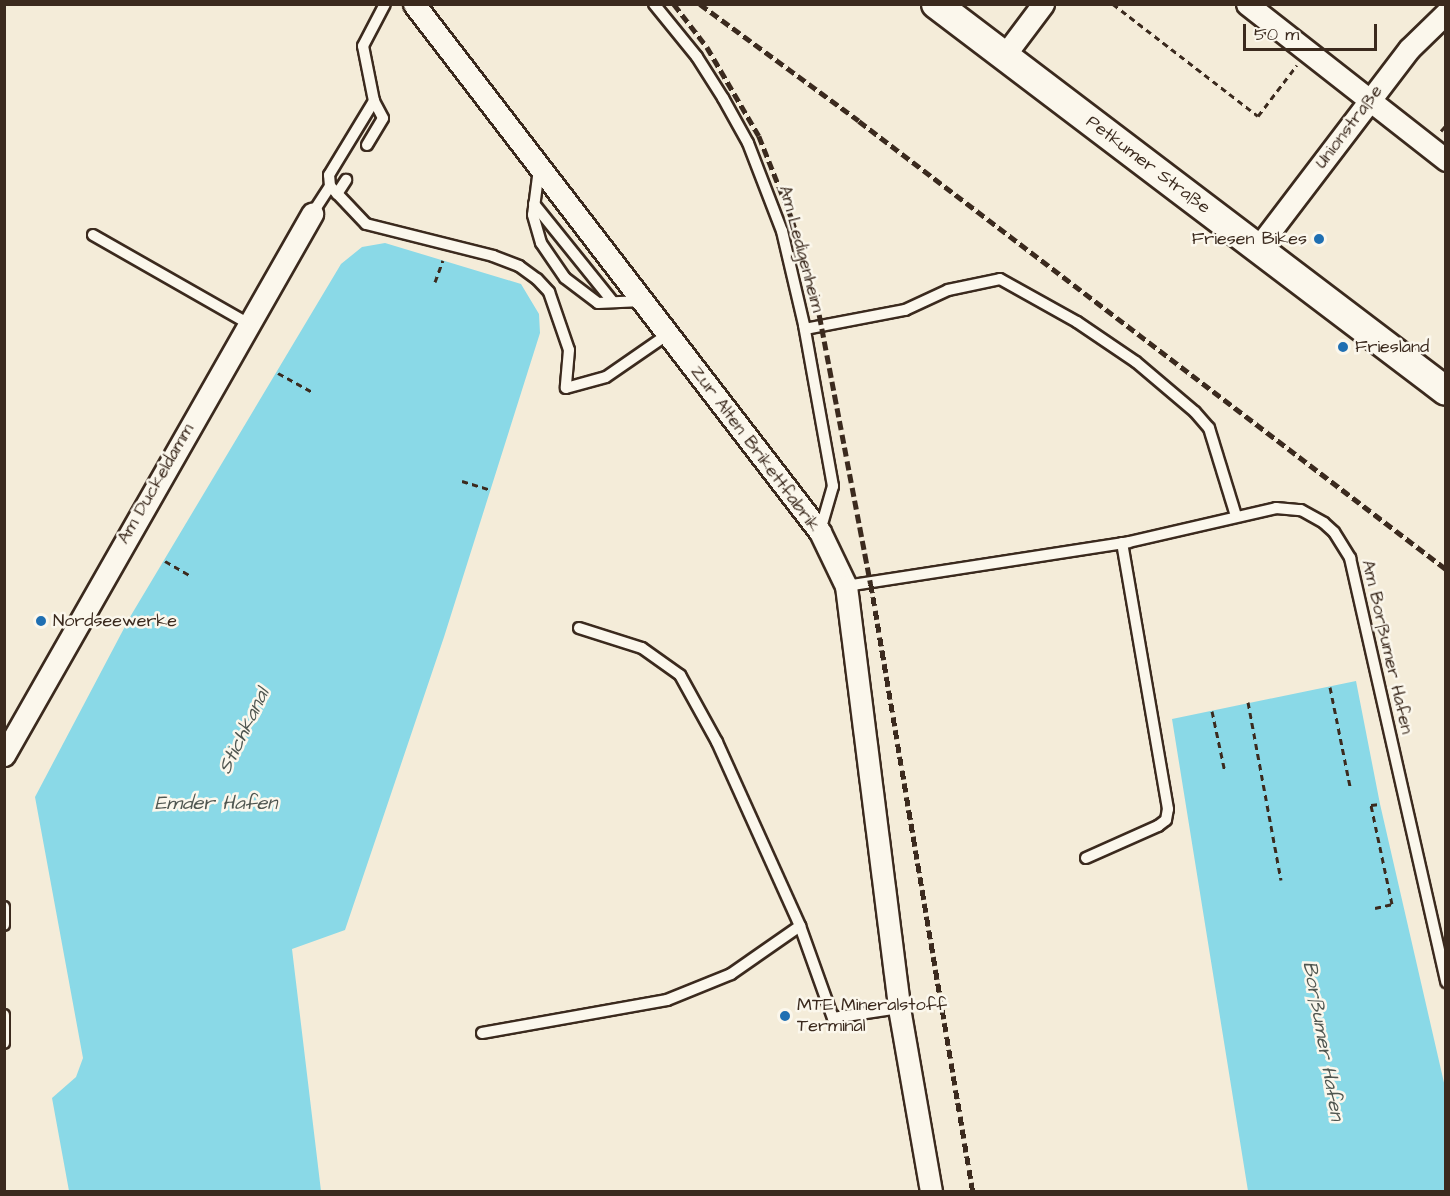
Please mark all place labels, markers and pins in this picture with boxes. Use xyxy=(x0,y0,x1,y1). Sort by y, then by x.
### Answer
place label: Friesen Bikes xyxy=(1192,228,1307,250)
marker: Friesen Bikes xyxy=(1312,232,1326,246)
place label: Friesland xyxy=(1355,336,1429,358)
marker: Friesland xyxy=(1336,340,1350,354)
place label: Nordseewerke xyxy=(53,610,177,632)
marker: Nordseewerke xyxy=(34,614,48,628)
place label: MTE Mineralstoff Terminal xyxy=(797,995,947,1038)
marker: MTE Mineralstoff Terminal xyxy=(778,1009,792,1023)

